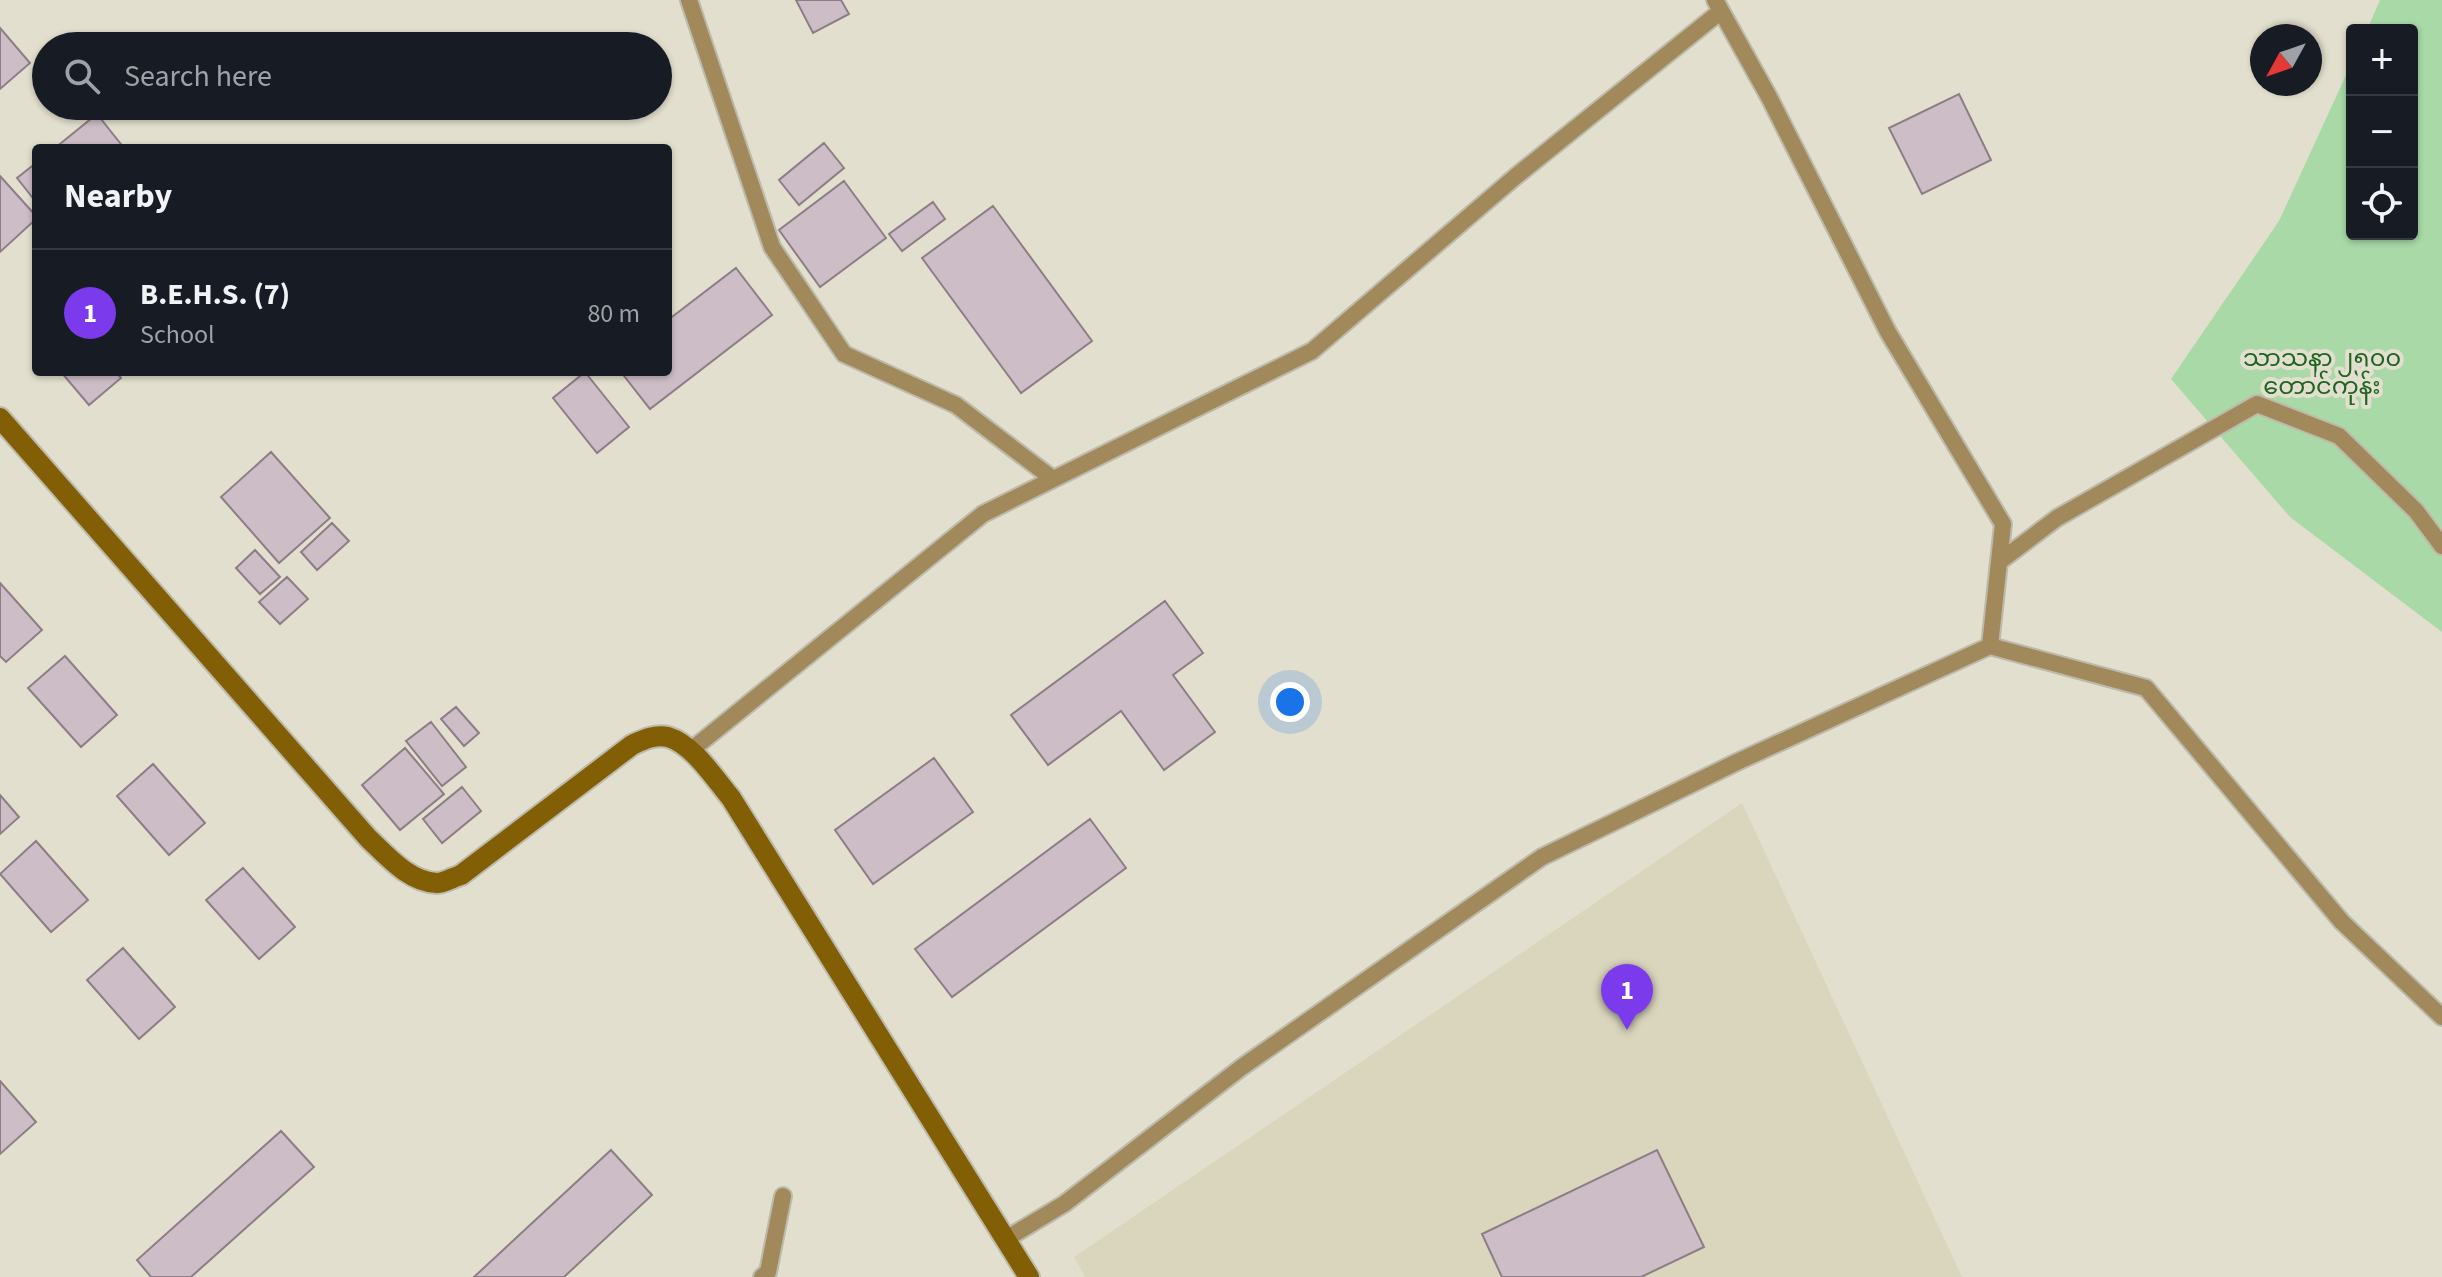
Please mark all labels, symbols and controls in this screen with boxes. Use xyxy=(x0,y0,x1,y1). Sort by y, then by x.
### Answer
north arrow xyxy=(2250,24,2322,96)
map controls xyxy=(2346,24,2418,240)
button: + xyxy=(2346,24,2418,96)
search box xyxy=(32,32,672,120)
icon: search xyxy=(60,54,104,98)
text: Search here xyxy=(124,55,272,98)
button: − xyxy=(2346,96,2418,168)
button: locate xyxy=(2346,168,2418,240)
text: Nearby xyxy=(64,172,172,221)
text: B.E.H.S. (7) xyxy=(140,273,290,316)
text: 1 xyxy=(83,295,97,332)
text: 80 m xyxy=(587,295,640,332)
text: School xyxy=(140,316,215,353)
park label: သာသနာ ၂၅၀၀ တောင်ကုန်း xyxy=(2243,341,2401,405)
your location xyxy=(1270,682,1310,722)
pin: 1 xyxy=(1601,964,1653,1030)

